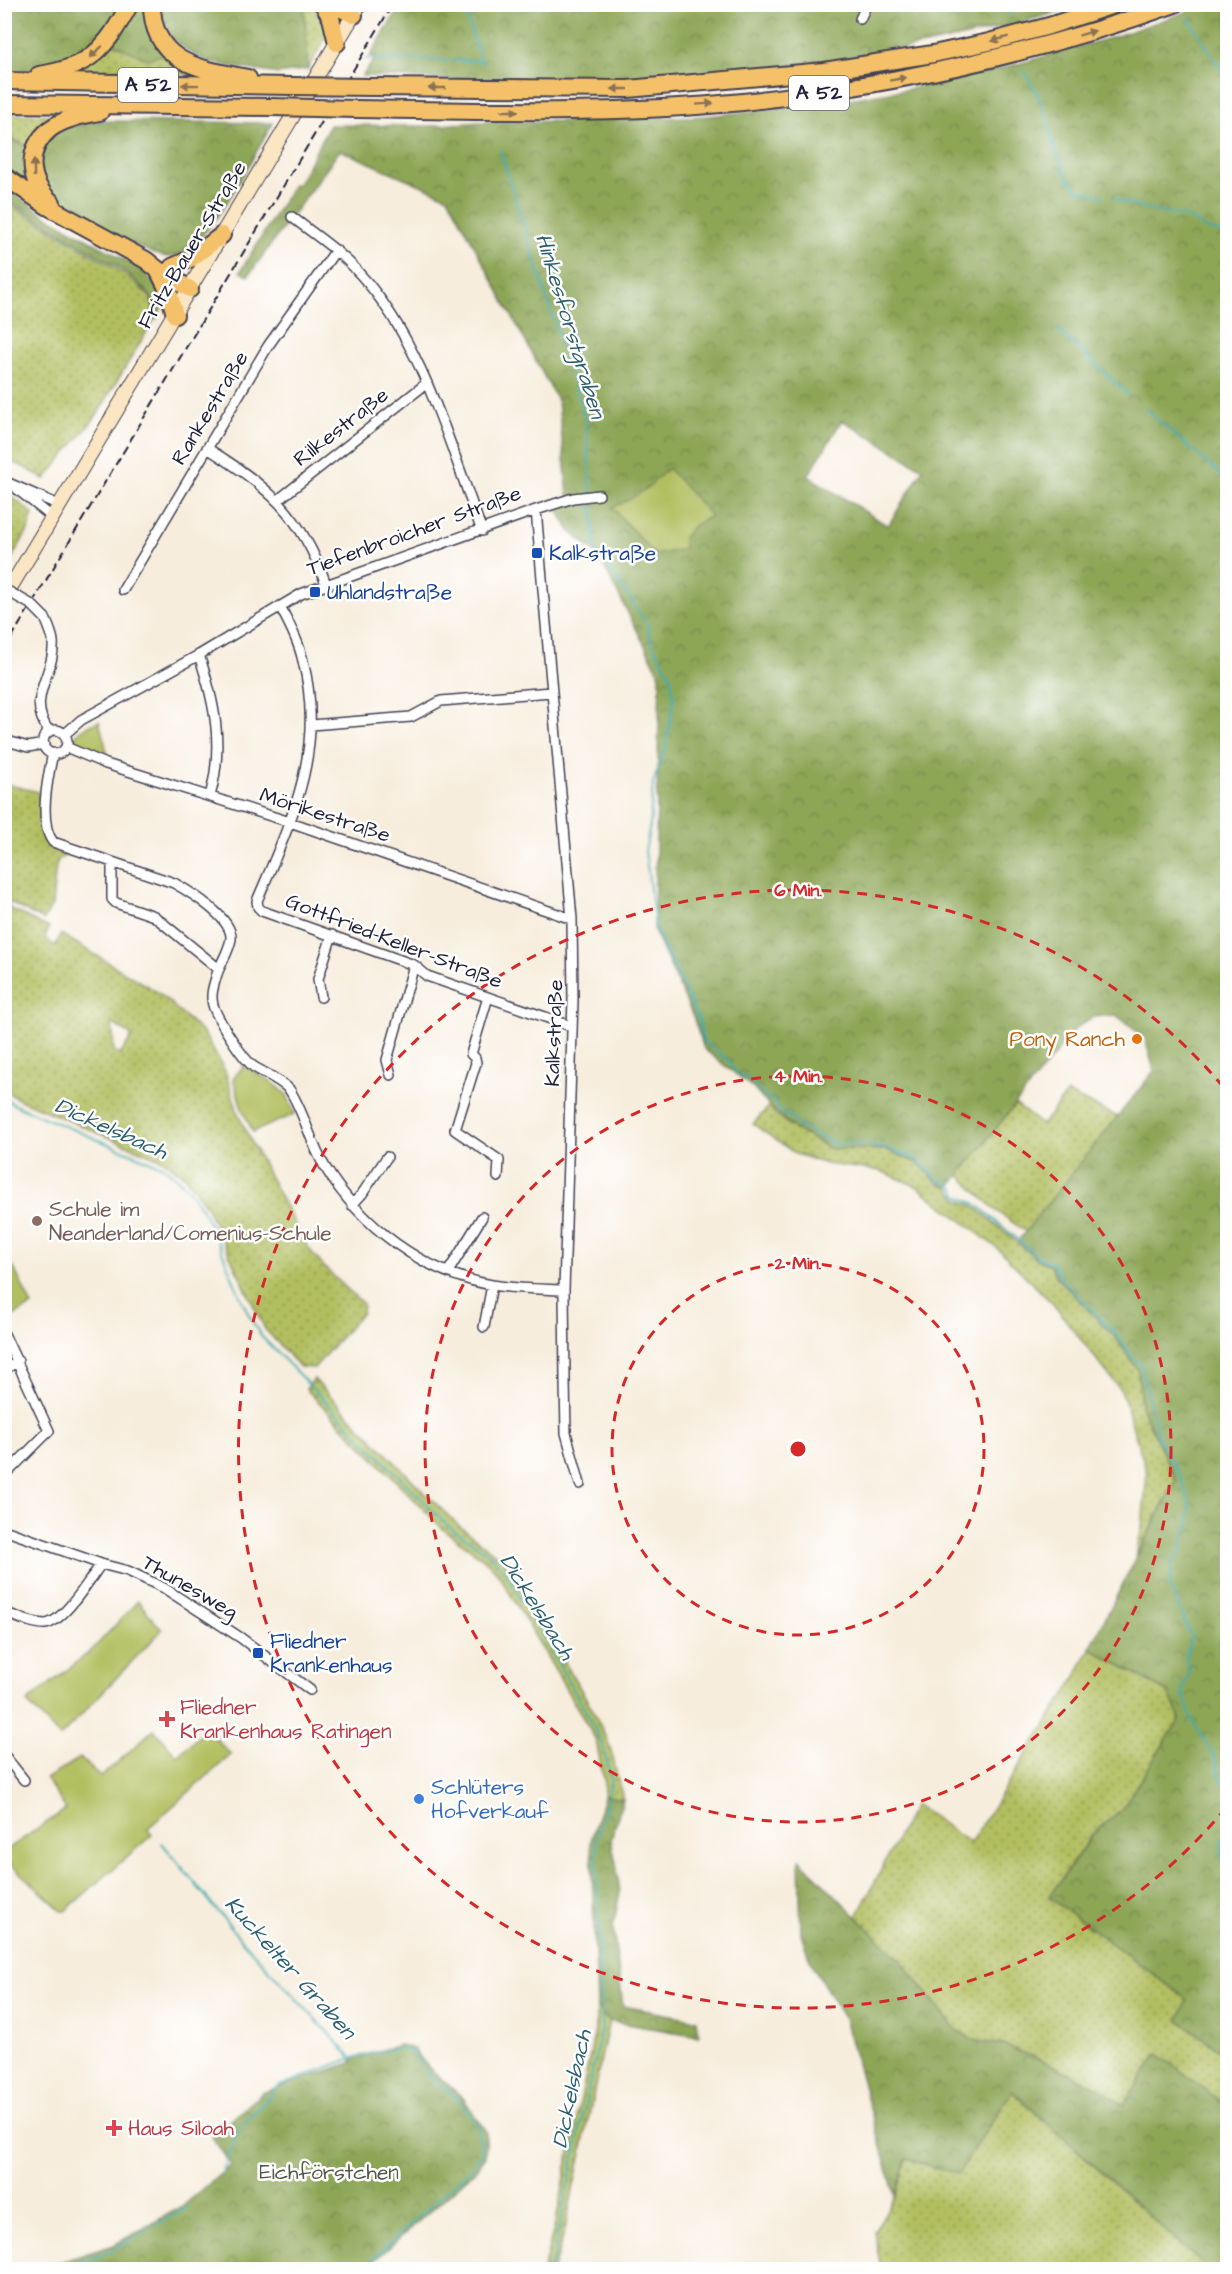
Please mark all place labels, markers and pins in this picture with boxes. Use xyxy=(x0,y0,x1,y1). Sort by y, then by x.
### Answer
place label: Kalkstraße xyxy=(549,539,656,568)
marker: Kalkstraße xyxy=(530,546,544,560)
place label: Uhlandstraße xyxy=(327,578,452,607)
marker: Uhlandstraße xyxy=(308,585,322,599)
place label: Pony Ranch xyxy=(1010,1025,1126,1056)
marker: Pony Ranch xyxy=(1130,1032,1144,1046)
place label: Schule im Neanderland/Comenius-Schule xyxy=(49,1195,332,1248)
marker: Schule im Neanderland/Comenius-Schule xyxy=(30,1214,44,1228)
centre of rings xyxy=(788,1439,808,1459)
place label: Fliedner Krankenhaus xyxy=(270,1627,393,1680)
marker: Fliedner Krankenhaus xyxy=(251,1646,265,1660)
place label: Fliedner Krankenhaus Ratingen xyxy=(180,1693,391,1748)
marker: Fliedner Krankenhaus Ratingen xyxy=(158,1710,176,1728)
place label: Schlüters Hofverkauf xyxy=(431,1773,549,1826)
marker: Schlüters Hofverkauf xyxy=(412,1792,426,1806)
place label: Haus Siloah xyxy=(128,2114,234,2143)
marker: Haus Siloah xyxy=(105,2119,123,2137)

